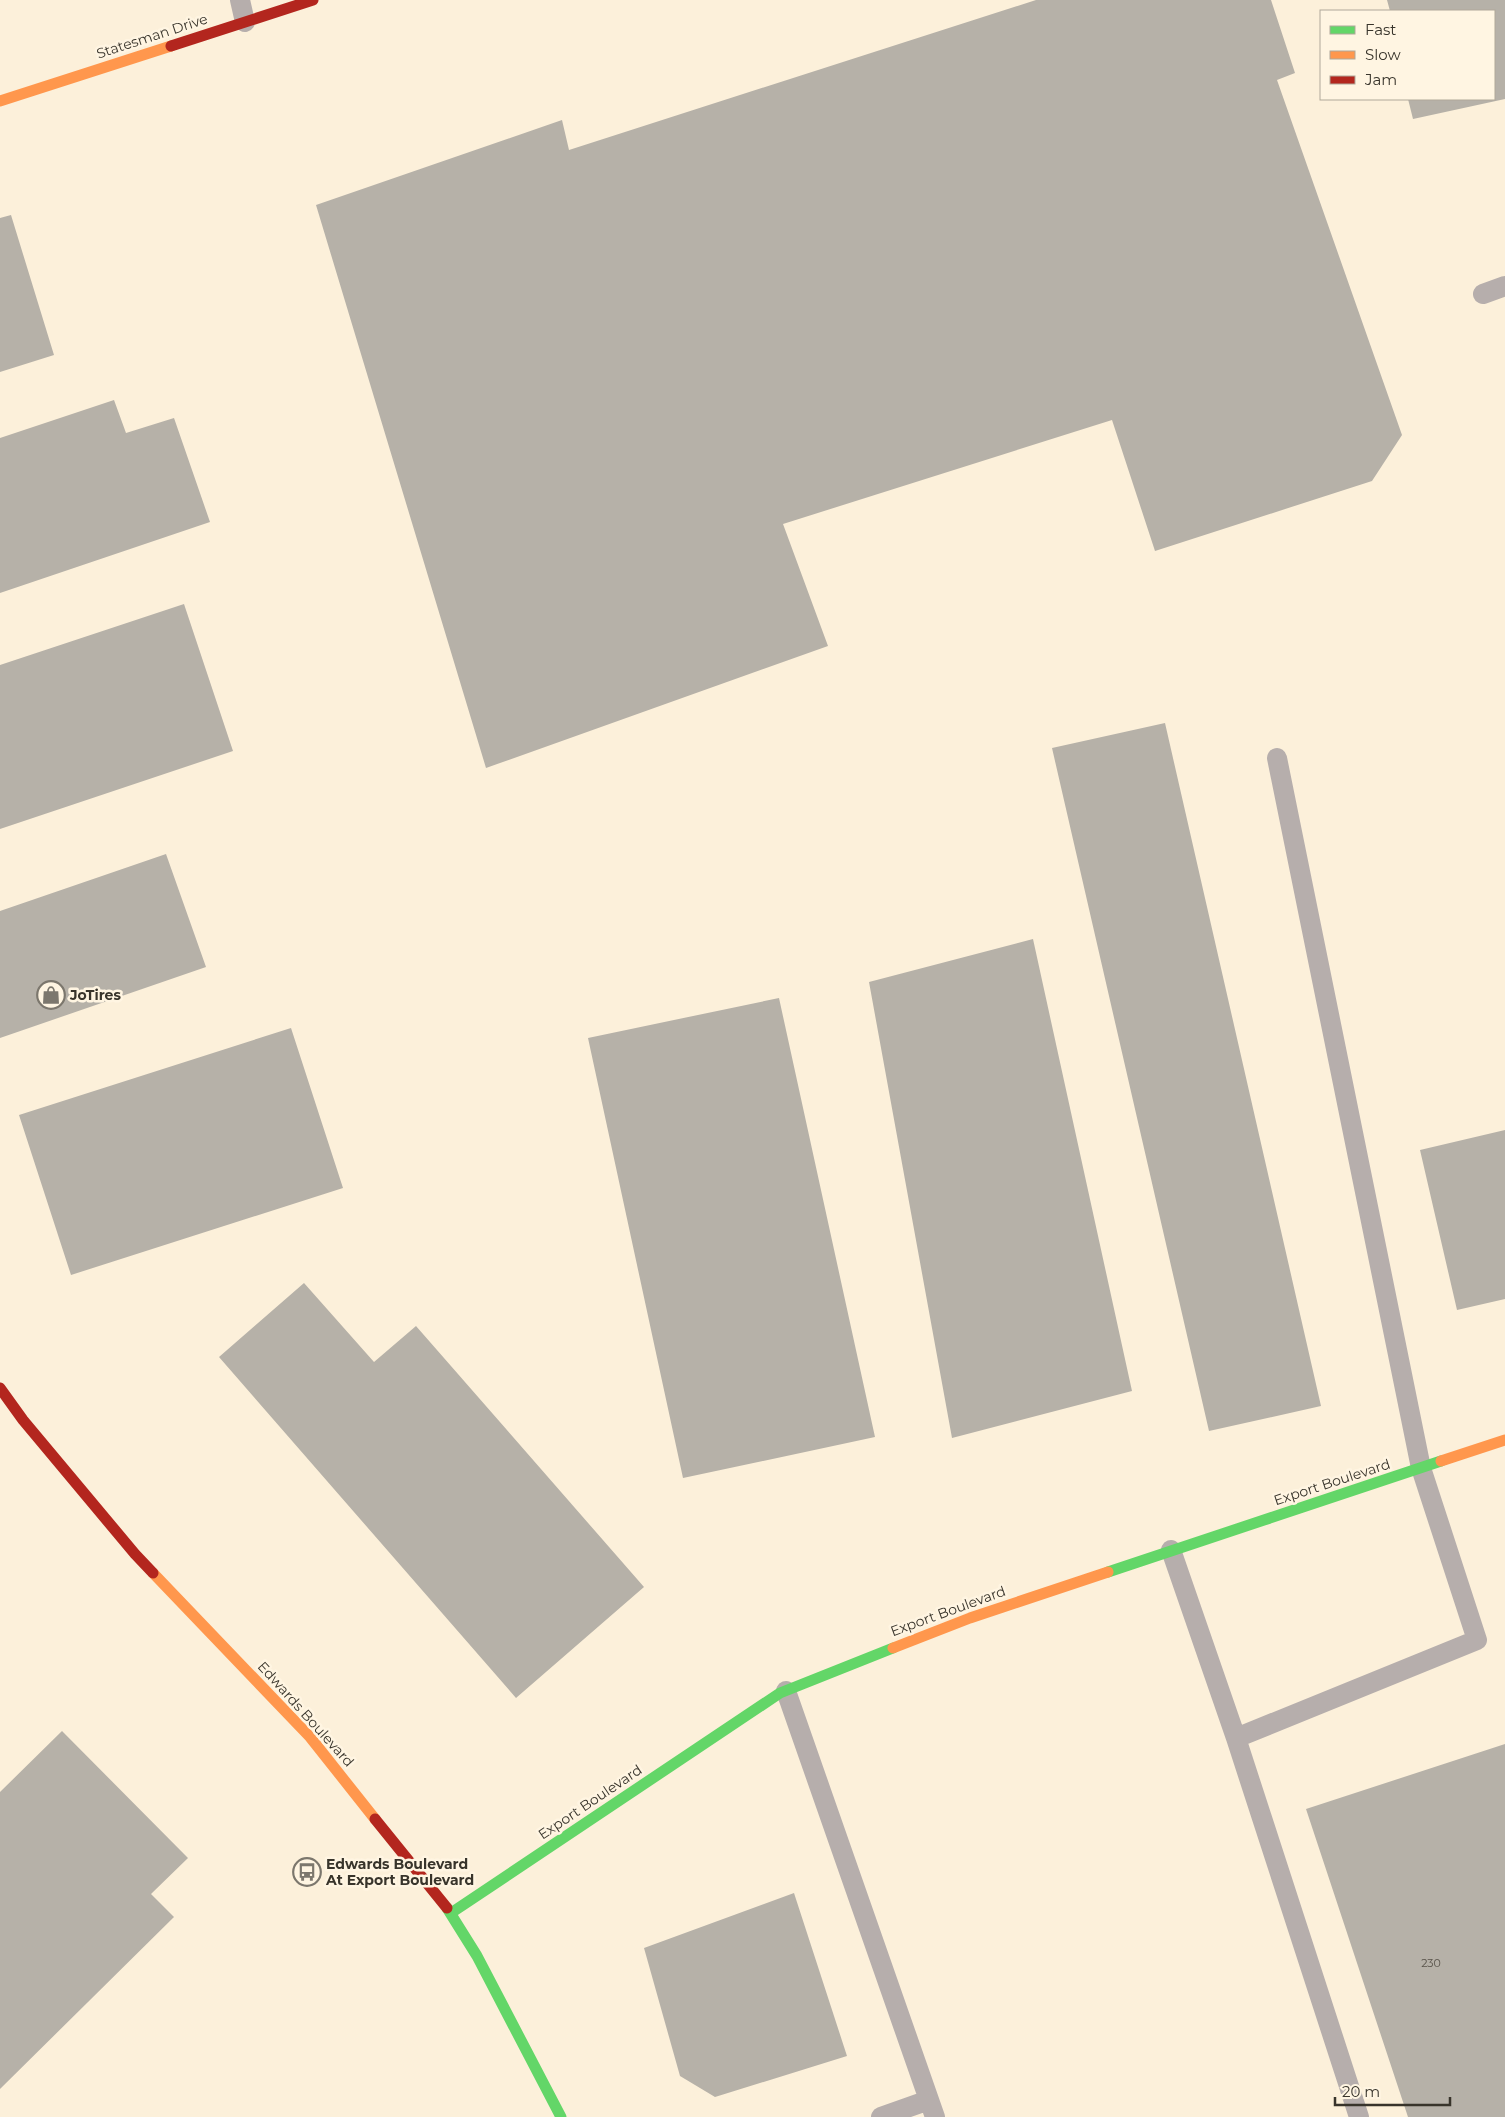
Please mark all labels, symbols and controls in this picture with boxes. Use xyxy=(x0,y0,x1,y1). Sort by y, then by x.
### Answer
street label: Statesman Drive xyxy=(94,10,210,62)
legend xyxy=(1320,10,1495,100)
text: Fast xyxy=(1365,20,1396,39)
text: Slow xyxy=(1365,45,1401,64)
text: Jam xyxy=(1364,70,1397,89)
shop icon: JoTires xyxy=(36,980,66,1010)
place label: JoTires xyxy=(69,986,121,1004)
street label: Export Boulevard xyxy=(1271,1455,1393,1509)
street label: Export Boulevard xyxy=(888,1582,1008,1640)
street label: Edwards Boulevard xyxy=(254,1658,358,1770)
street label: Export Boulevard xyxy=(535,1761,645,1843)
place label: Edwards Boulevard At Export Boulevard xyxy=(325,1855,474,1889)
bus stop icon: Edwards Boulevard At Export Boulevard xyxy=(292,1857,322,1887)
house number: 230 xyxy=(1421,1956,1441,1970)
scale bar xyxy=(1335,2074,1450,2106)
text: 20 m xyxy=(1342,2082,1380,2101)

